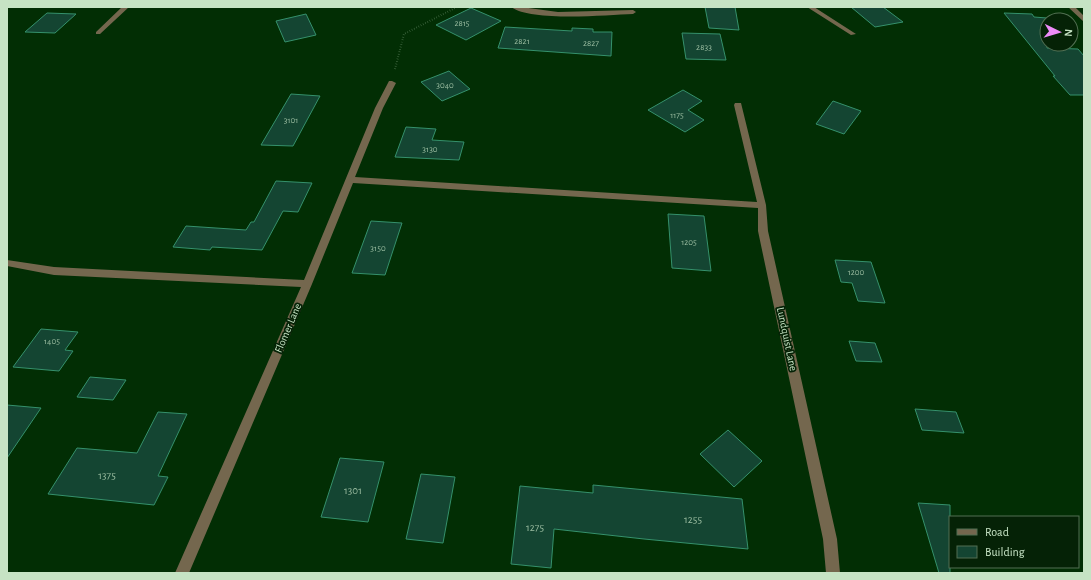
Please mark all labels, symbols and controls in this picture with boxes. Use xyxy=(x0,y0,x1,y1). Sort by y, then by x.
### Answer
north arrow xyxy=(1039,12,1079,52)
house number: 2815 xyxy=(454,19,470,28)
text: N xyxy=(1063,29,1074,37)
house number: 2821 xyxy=(514,37,530,46)
house number: 2827 xyxy=(583,39,599,48)
house number: 2833 xyxy=(696,43,712,52)
house number: 3040 xyxy=(436,81,454,90)
house number: 1175 xyxy=(670,111,684,120)
house number: 3101 xyxy=(284,116,298,125)
house number: 3130 xyxy=(422,145,438,154)
house number: 1205 xyxy=(681,238,697,247)
house number: 3150 xyxy=(370,244,386,253)
house number: 1200 xyxy=(848,268,865,277)
street label: Flomer Lane xyxy=(273,302,303,354)
street label: Lundquist Lane xyxy=(775,306,799,372)
house number: 1405 xyxy=(44,337,60,346)
house number: 1375 xyxy=(98,470,116,481)
house number: 1301 xyxy=(344,485,362,496)
house number: 1255 xyxy=(684,514,702,525)
legend xyxy=(949,516,1079,568)
house number: 1275 xyxy=(526,522,544,533)
text: Road xyxy=(985,526,1009,538)
text: Building xyxy=(985,546,1025,558)

